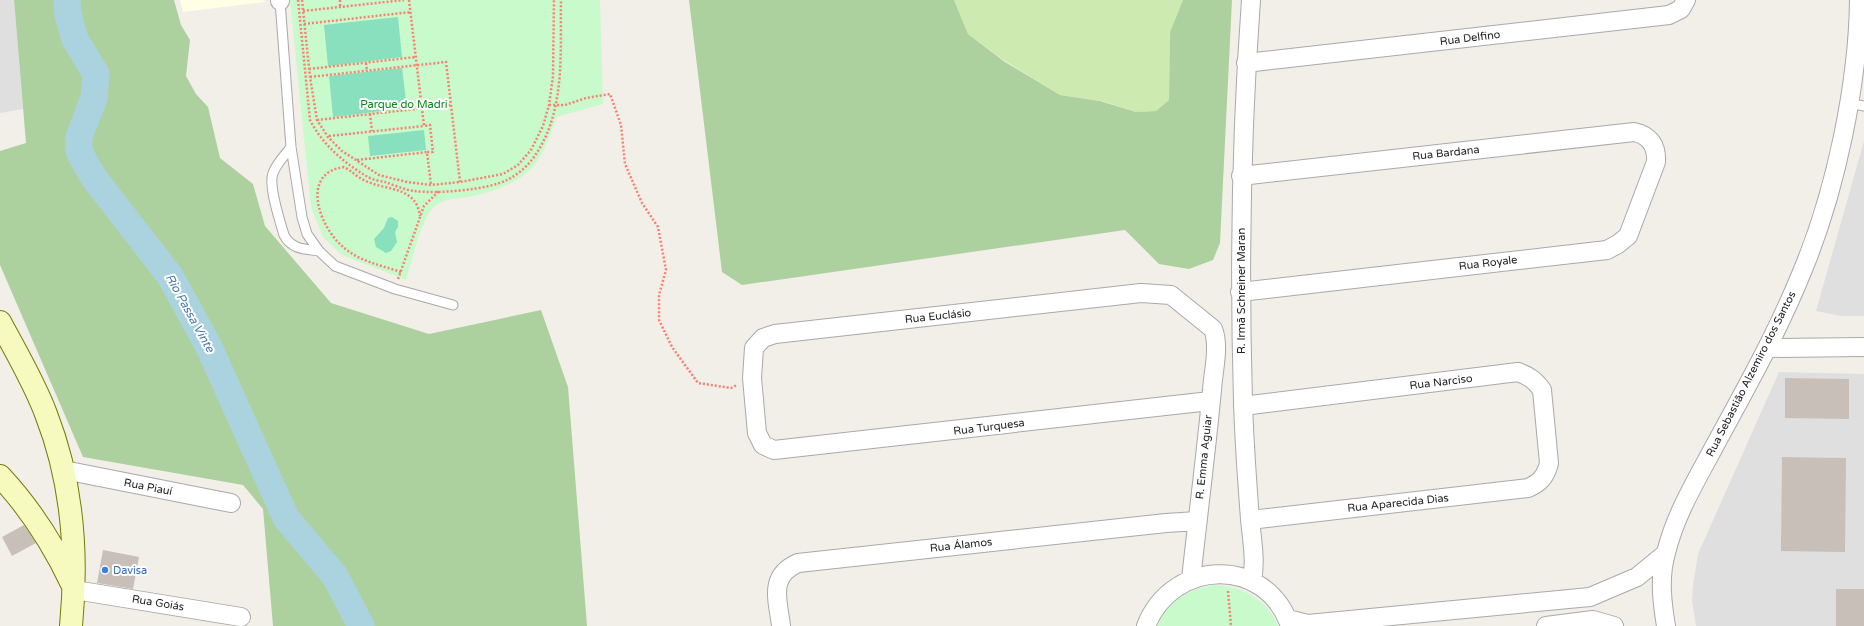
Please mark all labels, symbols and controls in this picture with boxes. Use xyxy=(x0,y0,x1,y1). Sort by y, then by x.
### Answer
street label: Rua Delfino xyxy=(1439,28,1501,48)
park label: Parque do Madri xyxy=(360,98,448,111)
street label: Rua Bardana xyxy=(1412,143,1480,163)
street label: R. Irmã Schreiner Maran xyxy=(1235,228,1248,354)
street label: Rua Royale xyxy=(1458,253,1518,273)
water label: Rio Passa Vinte xyxy=(163,271,218,356)
street label: Rua Sebastião Alzemiro dos Santos xyxy=(1703,289,1799,459)
street label: Rua Euclásio xyxy=(904,306,972,326)
street label: Rua Narciso xyxy=(1409,372,1473,392)
street label: R. Emma Aguiar xyxy=(1193,413,1215,500)
street label: Rua Turquesa xyxy=(953,416,1025,438)
street label: Rua Piauí xyxy=(123,476,174,498)
street label: Rua Aparecida Dias xyxy=(1347,491,1449,515)
street label: Rua Álamos xyxy=(929,534,993,555)
place label: Davisa xyxy=(113,564,147,577)
marker: Davisa xyxy=(100,565,110,575)
street label: Rua Goiás xyxy=(131,592,185,614)

